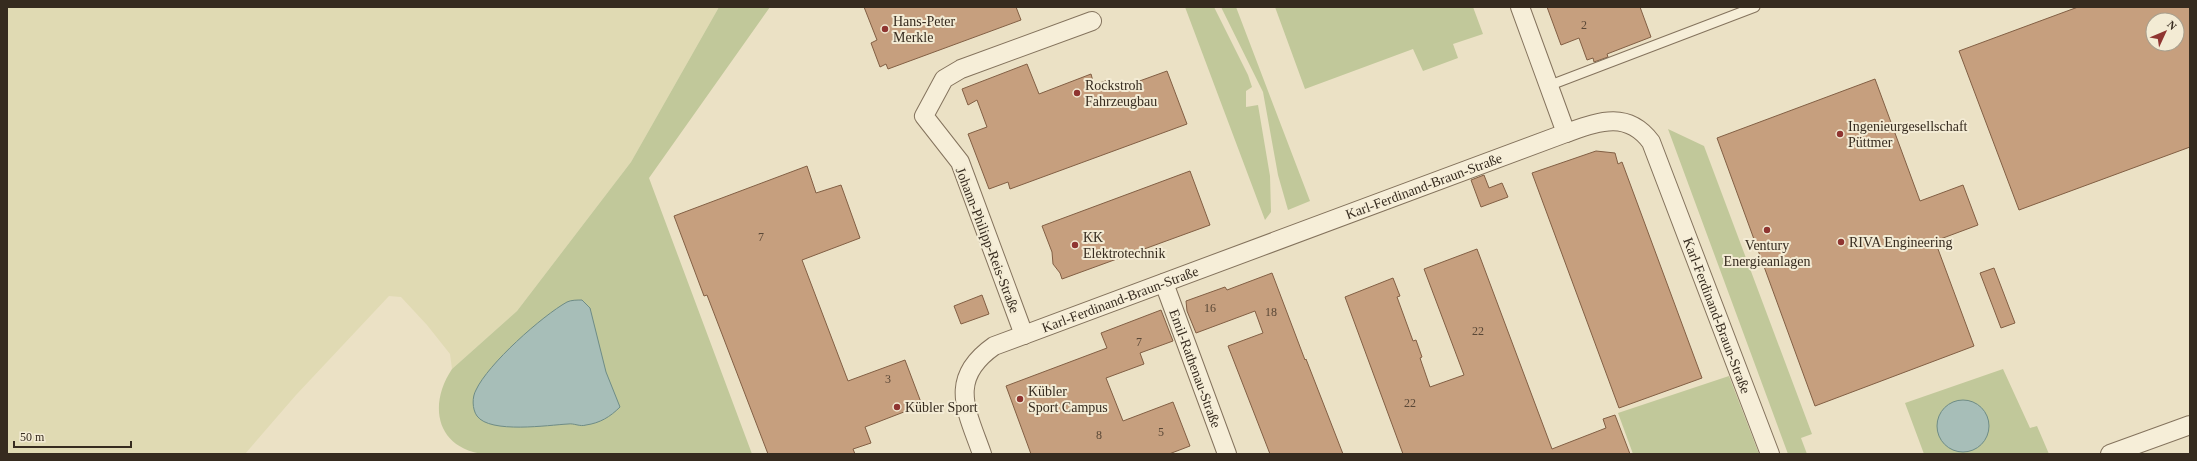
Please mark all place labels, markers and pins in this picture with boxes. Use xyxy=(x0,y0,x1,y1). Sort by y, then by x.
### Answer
place label: Hans-Peter Merkle xyxy=(893,14,956,45)
marker: Hans-Peter Merkle xyxy=(880,24,890,34)
place label: Rockstroh Fahrzeugbau xyxy=(1085,78,1157,109)
marker: Rockstroh Fahrzeugbau xyxy=(1072,88,1082,98)
place label: Ingenieurgesellschaft Püttmer xyxy=(1848,119,1968,150)
marker: Ingenieurgesellschaft Püttmer xyxy=(1835,129,1845,139)
marker: Ventury Energieanlagen xyxy=(1762,225,1772,235)
place label: KK Elektrotechnik xyxy=(1083,230,1165,261)
place label: RIVA Engineering xyxy=(1849,235,1953,250)
marker: RIVA Engineering xyxy=(1836,237,1846,247)
place label: Ventury Energieanlagen xyxy=(1724,238,1810,269)
marker: KK Elektrotechnik xyxy=(1070,240,1080,250)
place label: Kübler Sport Campus xyxy=(1028,384,1108,415)
marker: Kübler Sport Campus xyxy=(1015,394,1025,404)
place label: Kübler Sport xyxy=(905,400,978,415)
marker: Kübler Sport xyxy=(892,402,902,412)

